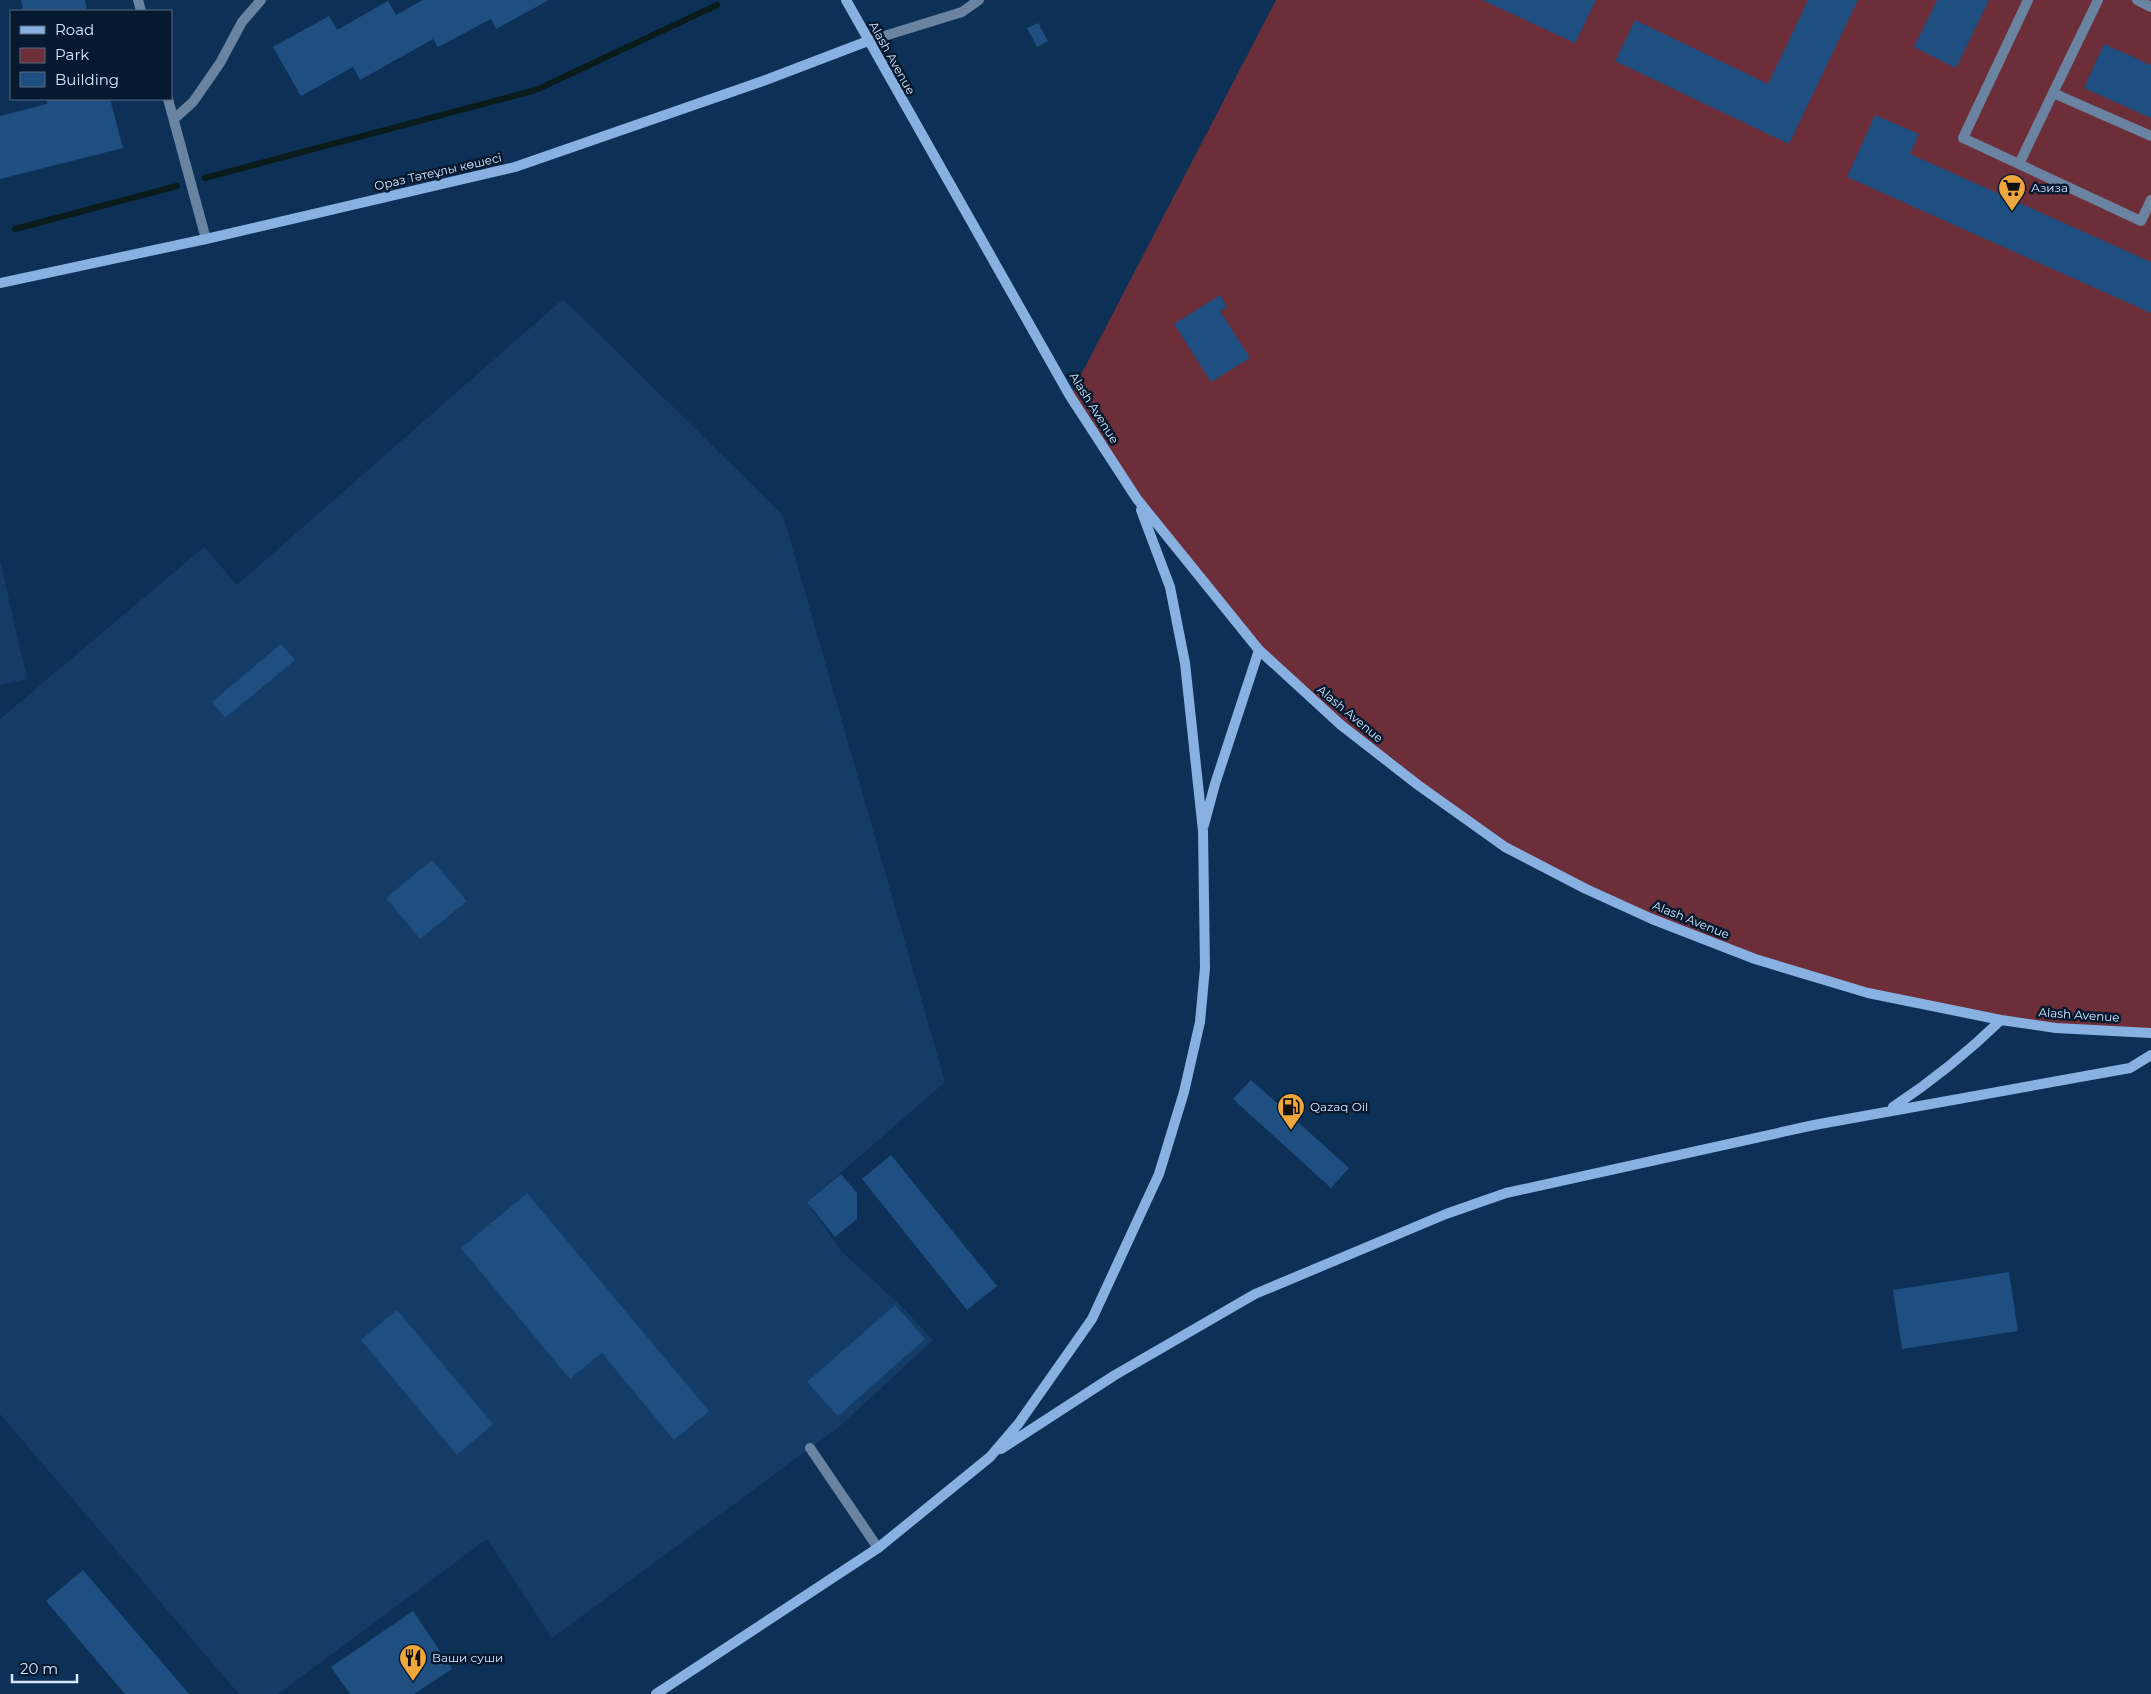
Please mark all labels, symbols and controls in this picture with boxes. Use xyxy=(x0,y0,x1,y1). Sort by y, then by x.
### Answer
legend xyxy=(10,10,172,100)
street label: Alash Avenue xyxy=(866,19,919,97)
text: Road xyxy=(55,20,94,39)
text: Park xyxy=(55,45,89,64)
text: Building xyxy=(55,70,119,89)
street label: Ораз Тәтеұлы көшесі xyxy=(373,150,503,194)
supermarket icon: Азиза xyxy=(1997,173,2027,212)
place label: Азиза xyxy=(2031,180,2068,195)
street label: Alash Avenue xyxy=(1067,369,1122,446)
street label: Alash Avenue xyxy=(1314,682,1386,745)
street label: Alash Avenue xyxy=(1651,897,1732,942)
street label: Alash Avenue xyxy=(2038,1004,2120,1025)
fuel station icon: Qazaq Oil xyxy=(1276,1092,1306,1131)
place label: Qazaq Oil xyxy=(1310,1099,1368,1114)
restaurant icon: Ваши суши xyxy=(398,1643,428,1682)
place label: Ваши суши xyxy=(432,1650,503,1665)
scale bar xyxy=(12,1652,78,1684)
text: 20 m xyxy=(20,1659,58,1678)

